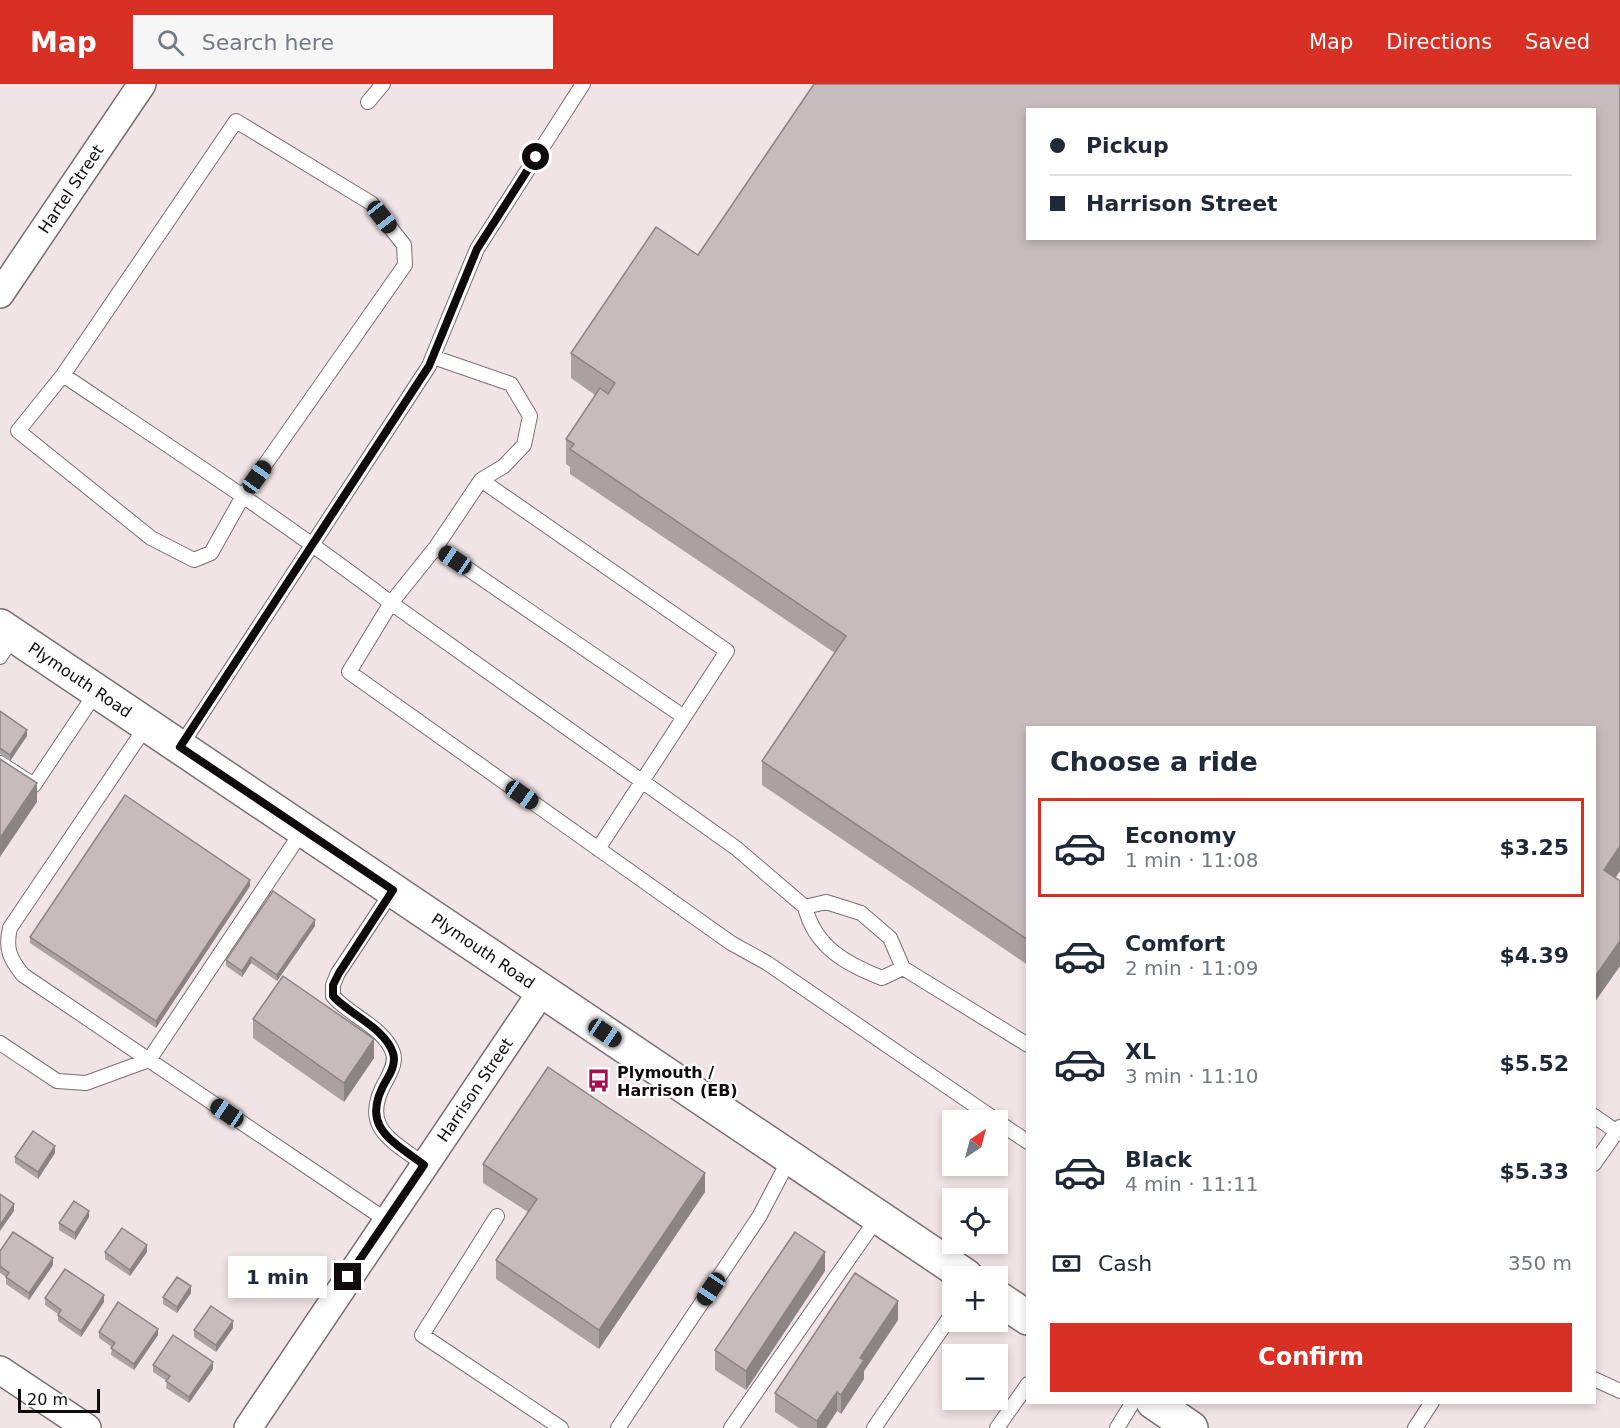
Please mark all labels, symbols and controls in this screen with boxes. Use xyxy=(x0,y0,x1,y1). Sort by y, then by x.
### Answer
search box xyxy=(133,15,553,69)
text: Map xyxy=(30,26,97,59)
icon: search xyxy=(154,26,187,59)
text: Search here xyxy=(202,30,334,55)
text: Map xyxy=(1309,30,1353,54)
text: Directions xyxy=(1386,30,1492,54)
text: Saved xyxy=(1525,30,1590,54)
text: Pickup xyxy=(1086,133,1169,158)
street label: Hartel Street xyxy=(34,141,108,237)
route start xyxy=(522,143,549,170)
text: Harrison Street xyxy=(1086,191,1278,216)
car xyxy=(364,197,400,237)
car xyxy=(239,457,275,497)
car xyxy=(435,542,475,578)
street label: Plymouth Road xyxy=(25,638,135,722)
text: Choose a ride xyxy=(1050,746,1258,777)
car xyxy=(502,777,542,813)
icon: car xyxy=(1053,821,1107,875)
text: Economy xyxy=(1125,823,1236,848)
text: $3.25 xyxy=(1499,835,1569,860)
text: 1 min · 11:08 xyxy=(1125,848,1259,872)
street label: Plymouth Road xyxy=(428,909,538,993)
icon: car xyxy=(1053,929,1107,983)
text: Comfort xyxy=(1125,931,1225,956)
text: $4.39 xyxy=(1499,943,1569,968)
text: 2 min · 11:09 xyxy=(1125,956,1259,980)
car xyxy=(585,1015,625,1051)
street label: Harrison Street xyxy=(433,1034,517,1146)
icon: car xyxy=(1053,1037,1107,1091)
text: XL xyxy=(1125,1039,1156,1064)
text: $5.52 xyxy=(1499,1051,1569,1076)
place label: Plymouth / Harrison (EB) xyxy=(617,1063,738,1100)
text: 3 min · 11:10 xyxy=(1125,1064,1259,1088)
bus stop icon: Plymouth / Harrison (EB) xyxy=(586,1068,612,1094)
car xyxy=(207,1095,247,1131)
north arrow xyxy=(942,1110,1008,1176)
map controls xyxy=(942,1110,1008,1410)
icon: car xyxy=(1053,1145,1107,1199)
text: Black xyxy=(1125,1147,1192,1172)
text: $5.33 xyxy=(1499,1159,1569,1184)
text: 4 min · 11:11 xyxy=(1125,1172,1259,1196)
button: locate xyxy=(942,1188,1008,1254)
icon: cash xyxy=(1050,1247,1083,1280)
text: Cash xyxy=(1098,1251,1152,1276)
text: 350 m xyxy=(1508,1251,1572,1275)
callout: 1 min xyxy=(228,1256,327,1298)
route end xyxy=(334,1263,361,1290)
text: 1 min xyxy=(246,1265,309,1289)
button: + xyxy=(942,1266,1008,1332)
car xyxy=(693,1269,729,1309)
button: Confirm xyxy=(1050,1323,1572,1392)
button: − xyxy=(942,1344,1008,1410)
scale bar xyxy=(18,1386,100,1414)
text: 20 m xyxy=(27,1390,68,1409)

